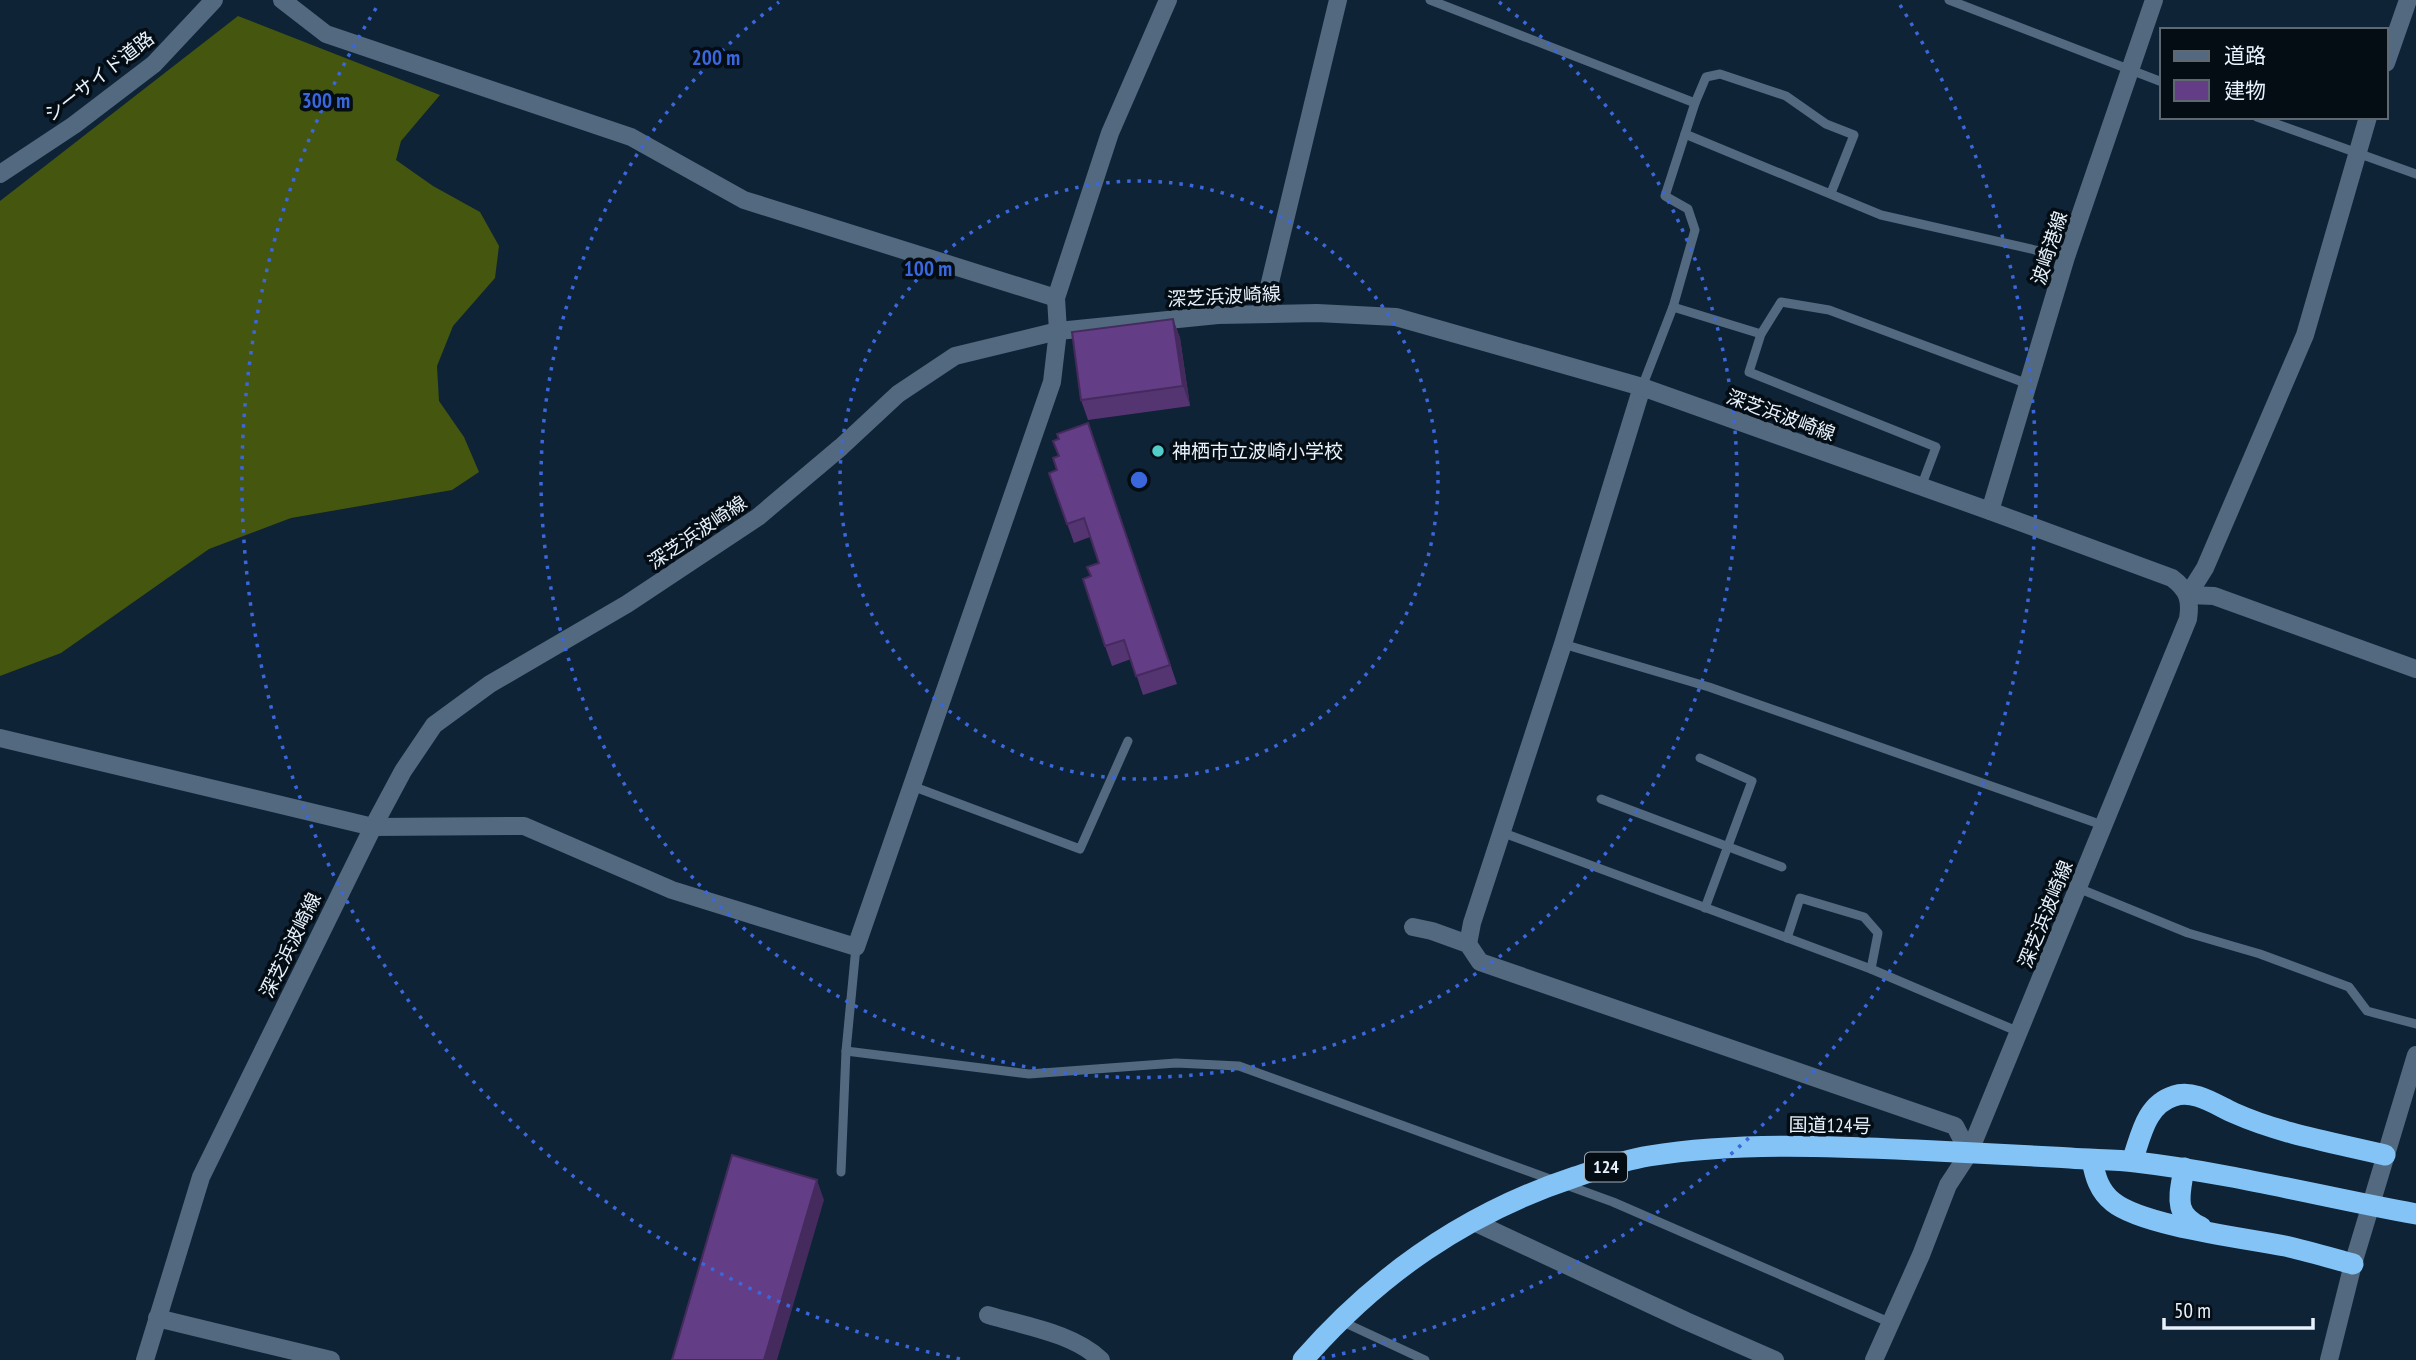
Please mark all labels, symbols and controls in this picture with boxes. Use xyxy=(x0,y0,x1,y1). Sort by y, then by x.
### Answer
street label: シーサイド道路 xyxy=(39,26,159,126)
legend xyxy=(2160,28,2388,119)
text: 道路 xyxy=(2224,42,2266,69)
text: 200 m xyxy=(692,44,740,71)
text: 建物 xyxy=(2224,77,2266,104)
text: 300 m xyxy=(302,87,350,114)
street label: 波崎港線 xyxy=(2026,208,2072,288)
text: 100 m xyxy=(904,255,952,282)
street label: 深芝浜波崎線 xyxy=(1166,281,1282,311)
street label: 深芝浜波崎線 xyxy=(1723,384,1839,446)
place label: 神栖市立波崎小学校 xyxy=(1172,439,1343,463)
marker: 神栖市立波崎小学校 xyxy=(1150,443,1166,459)
centre of rings xyxy=(1127,468,1151,492)
street label: 深芝浜波崎線 xyxy=(643,490,751,574)
street label: 深芝浜波崎線 xyxy=(2013,857,2077,971)
street label: 深芝浜波崎線 xyxy=(254,889,326,1001)
street label: 国道124号 xyxy=(1788,1112,1872,1138)
road number: 124 xyxy=(1585,1152,1627,1182)
scale bar xyxy=(2164,1286,2313,1330)
text: 50 m xyxy=(2174,1297,2211,1324)

